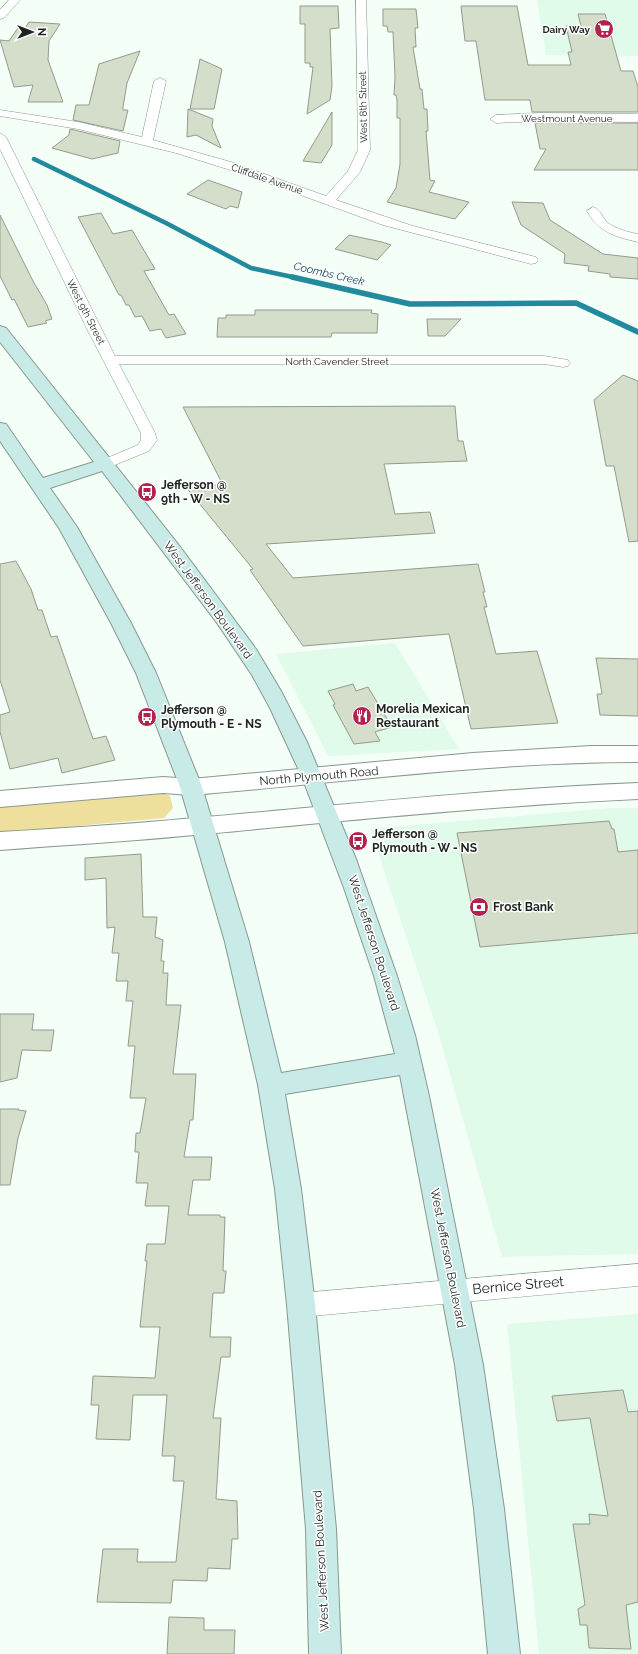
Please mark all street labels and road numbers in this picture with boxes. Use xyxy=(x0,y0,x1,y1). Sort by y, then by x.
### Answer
street label: West 8th Street xyxy=(357,70,369,143)
street label: Westmount Avenue xyxy=(521,113,613,124)
street label: Cliffdale Avenue xyxy=(230,162,304,196)
street label: West 9th Street xyxy=(65,278,107,347)
street label: North Cavender Street xyxy=(285,356,389,367)
street label: West Jefferson Boulevard xyxy=(161,539,255,661)
street label: North Plymouth Road xyxy=(259,764,379,788)
street label: West Jefferson Boulevard xyxy=(345,873,403,1013)
street label: West Jefferson Boulevard xyxy=(428,1187,468,1329)
street label: Bernice Street xyxy=(472,1273,565,1297)
street label: West Jefferson Boulevard xyxy=(310,1490,332,1632)

